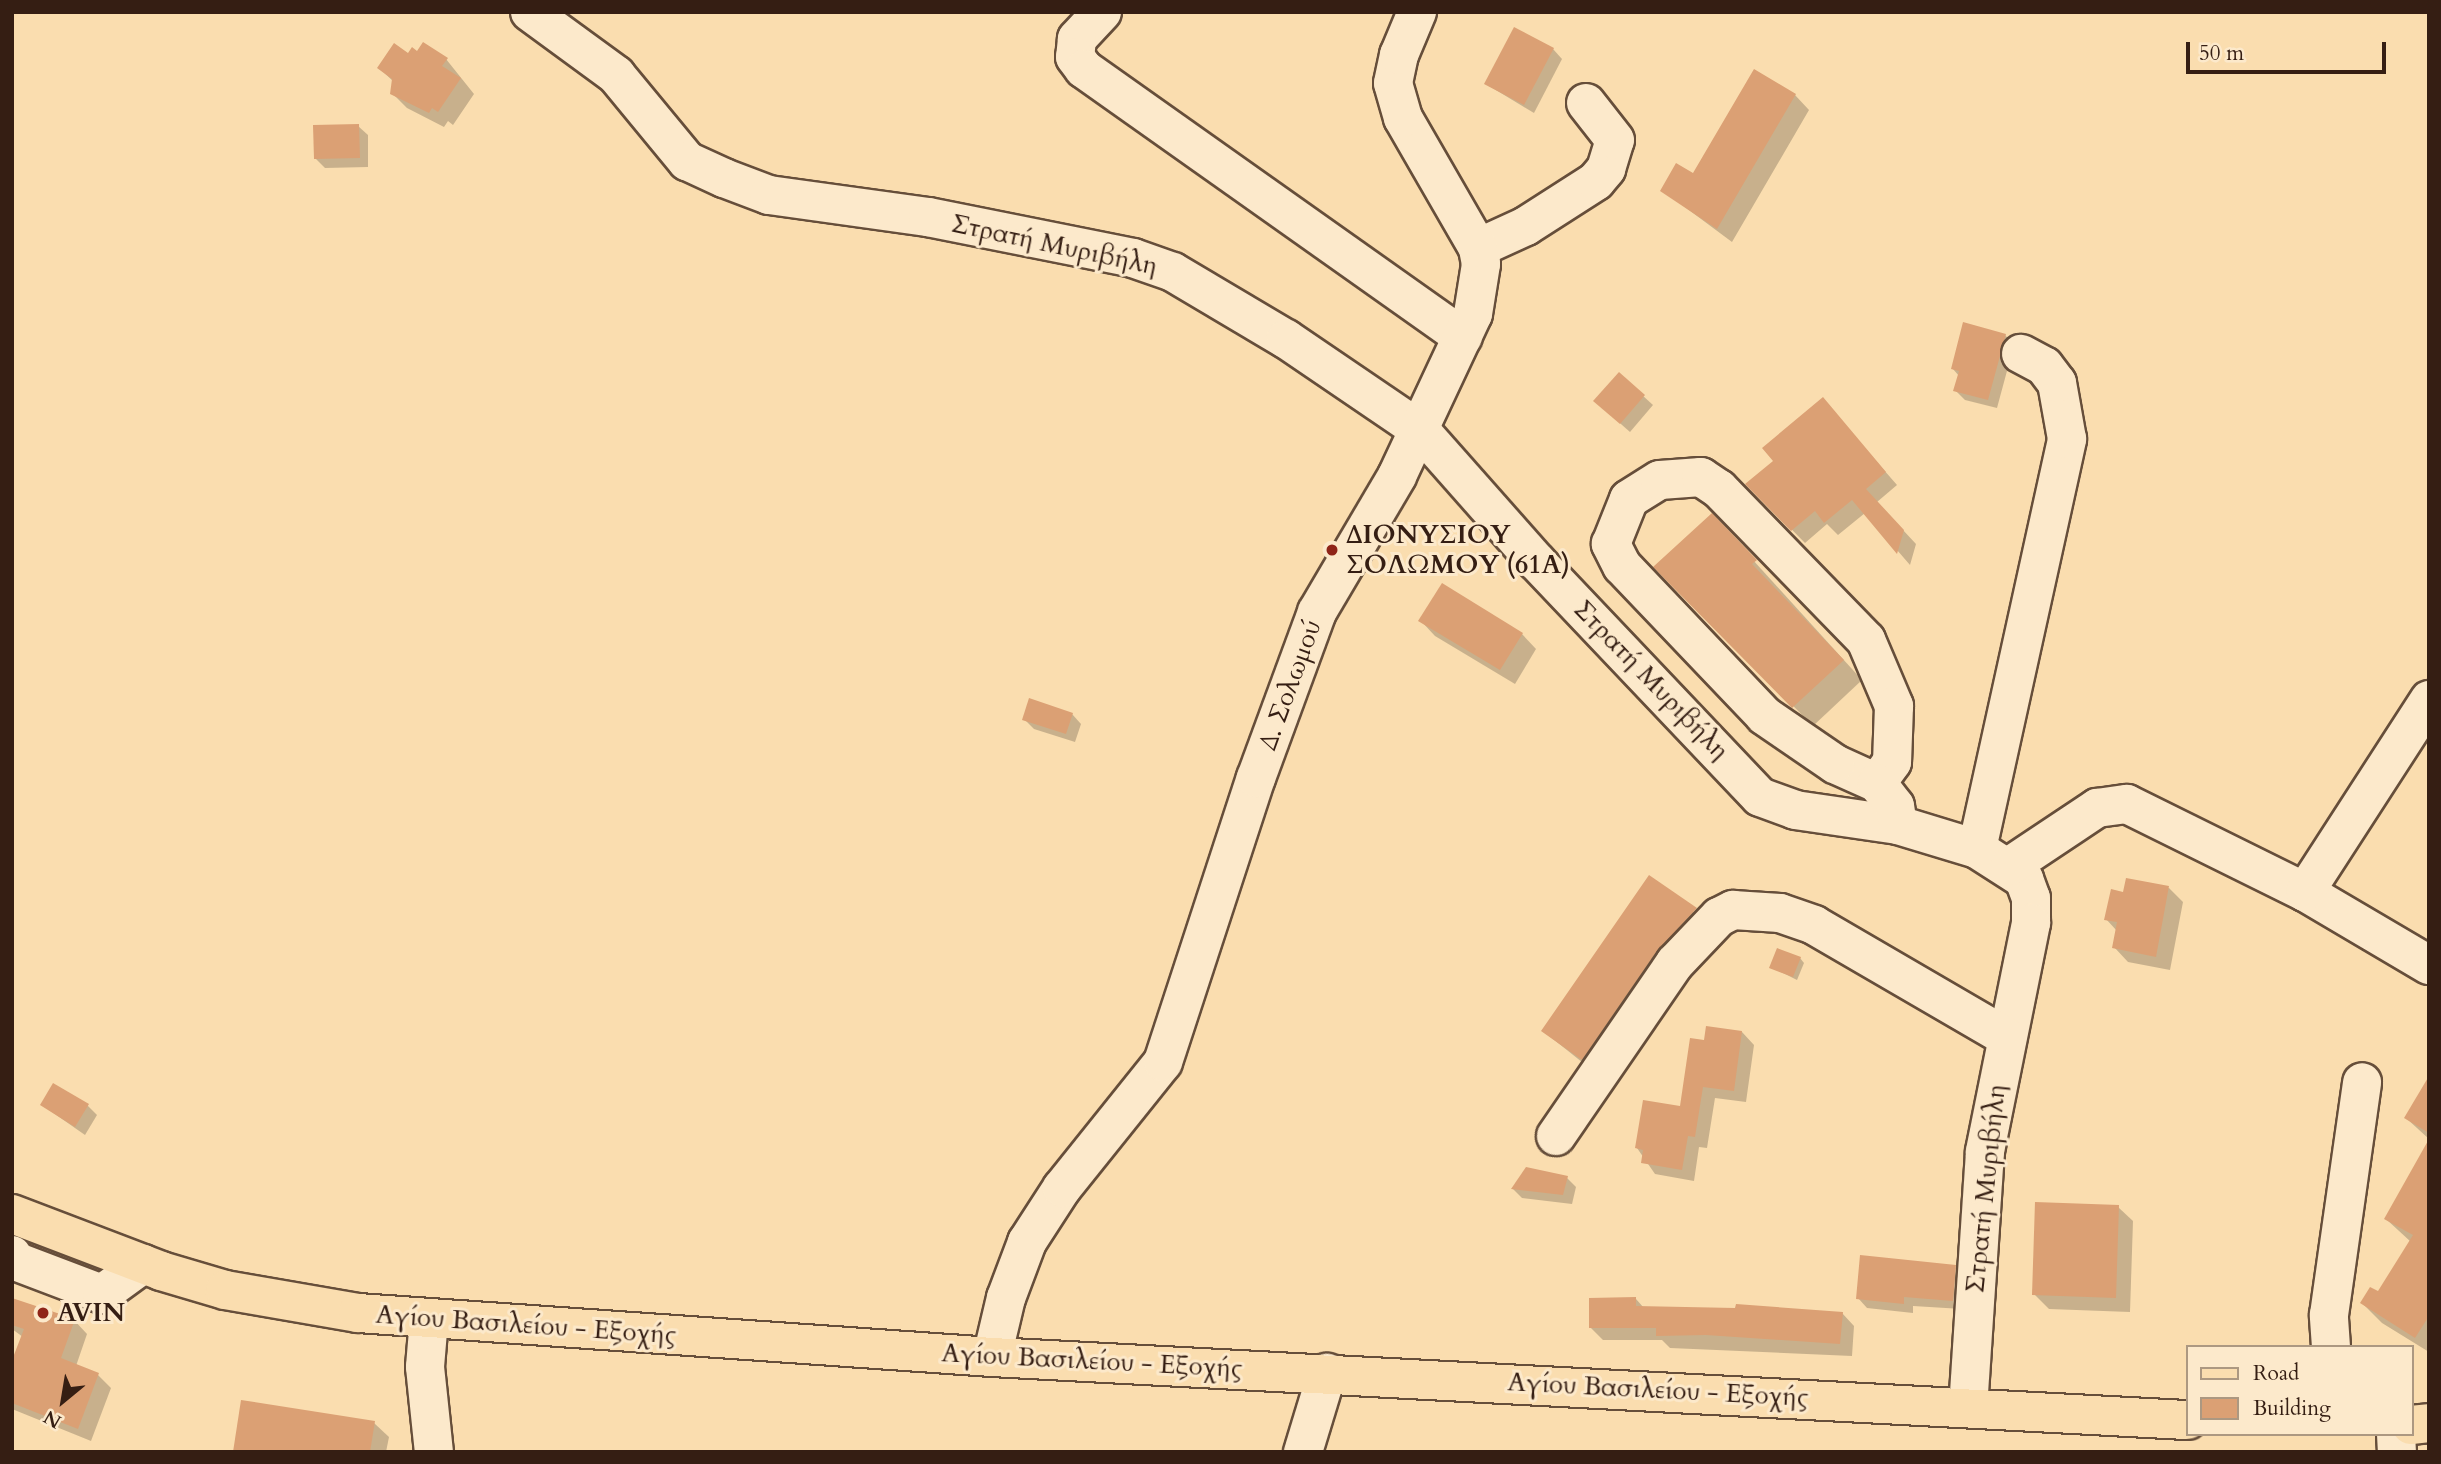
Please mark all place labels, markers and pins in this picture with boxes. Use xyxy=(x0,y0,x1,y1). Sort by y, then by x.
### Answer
place label: ΔΙΟΝΥΣΙΟΥ ΣΟΛΩΜΟΥ (61Α) xyxy=(1346,519,1570,580)
marker: ΔΙΟΝΥΣΙΟΥ ΣΟΛΩΜΟΥ (61Α) xyxy=(1324,542,1340,558)
place label: AVIN xyxy=(57,1297,125,1329)
marker: AVIN xyxy=(35,1305,51,1321)

